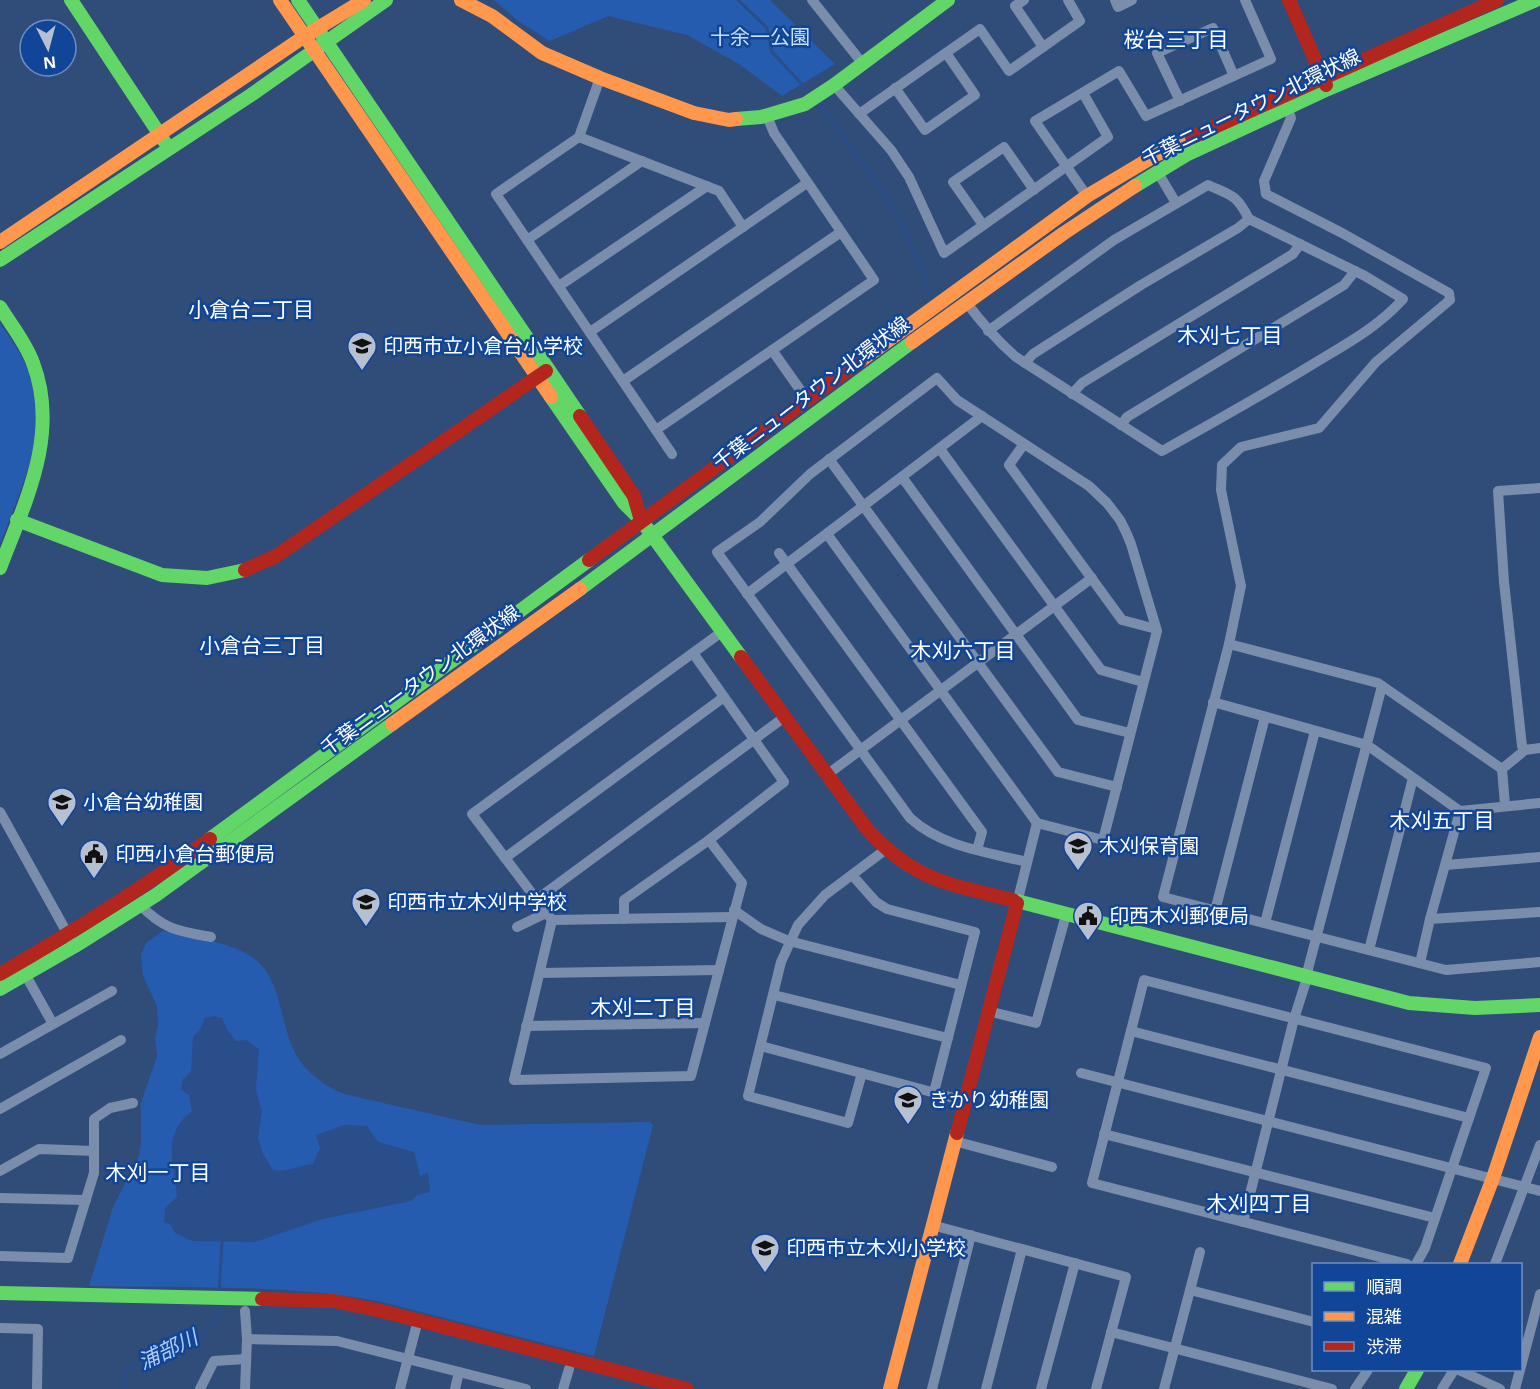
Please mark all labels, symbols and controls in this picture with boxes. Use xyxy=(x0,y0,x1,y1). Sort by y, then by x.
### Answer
north arrow xyxy=(18,18,78,78)
park label: 十余一公園 xyxy=(710,23,810,50)
district label: 桜台三丁目 xyxy=(1124,25,1229,53)
street label: 千葉ニュータウン北環状線 xyxy=(1137,42,1365,171)
text: N xyxy=(42,51,57,75)
district label: 小倉台二丁目 xyxy=(188,295,314,323)
street label: 千葉ニュータウン北環状線 xyxy=(707,310,915,476)
district label: 木刈七丁目 xyxy=(1178,321,1283,349)
school or university icon: 印西市立小倉台小学校 xyxy=(346,330,378,372)
place label: 印西市立小倉台小学校 xyxy=(383,332,583,359)
street label: 千葉ニュータウン北環状線 xyxy=(315,598,525,761)
district label: 小倉台三丁目 xyxy=(199,631,325,659)
district label: 木刈六丁目 xyxy=(911,636,1016,664)
school or university icon: 小倉台幼稚園 xyxy=(46,786,78,828)
place label: 小倉台幼稚園 xyxy=(83,788,203,815)
district label: 木刈五丁目 xyxy=(1390,806,1495,834)
school or university icon: 木刈保育園 xyxy=(1062,830,1094,872)
place label: 木刈保育園 xyxy=(1099,832,1199,859)
public building icon: 印西小倉台郵便局 xyxy=(78,838,110,880)
place label: 印西小倉台郵便局 xyxy=(115,840,275,867)
school or university icon: 印西市立木刈中学校 xyxy=(350,886,382,928)
place label: 印西市立木刈中学校 xyxy=(387,888,567,915)
public building icon: 印西木刈郵便局 xyxy=(1072,900,1104,942)
place label: 印西木刈郵便局 xyxy=(1109,902,1249,929)
district label: 木刈二丁目 xyxy=(591,993,696,1021)
school or university icon: きかり幼稚園 xyxy=(892,1084,924,1126)
place label: きかり幼稚園 xyxy=(929,1086,1049,1113)
district label: 木刈一丁目 xyxy=(106,1158,211,1186)
district label: 木刈四丁目 xyxy=(1207,1189,1312,1217)
school or university icon: 印西市立木刈小学校 xyxy=(749,1232,781,1274)
place label: 印西市立木刈小学校 xyxy=(786,1234,966,1261)
legend xyxy=(1312,1263,1522,1371)
text: 順調 xyxy=(1366,1274,1402,1298)
text: 混雑 xyxy=(1366,1304,1402,1328)
water label: 浦部川 xyxy=(133,1322,204,1375)
text: 渋滞 xyxy=(1366,1334,1402,1358)

